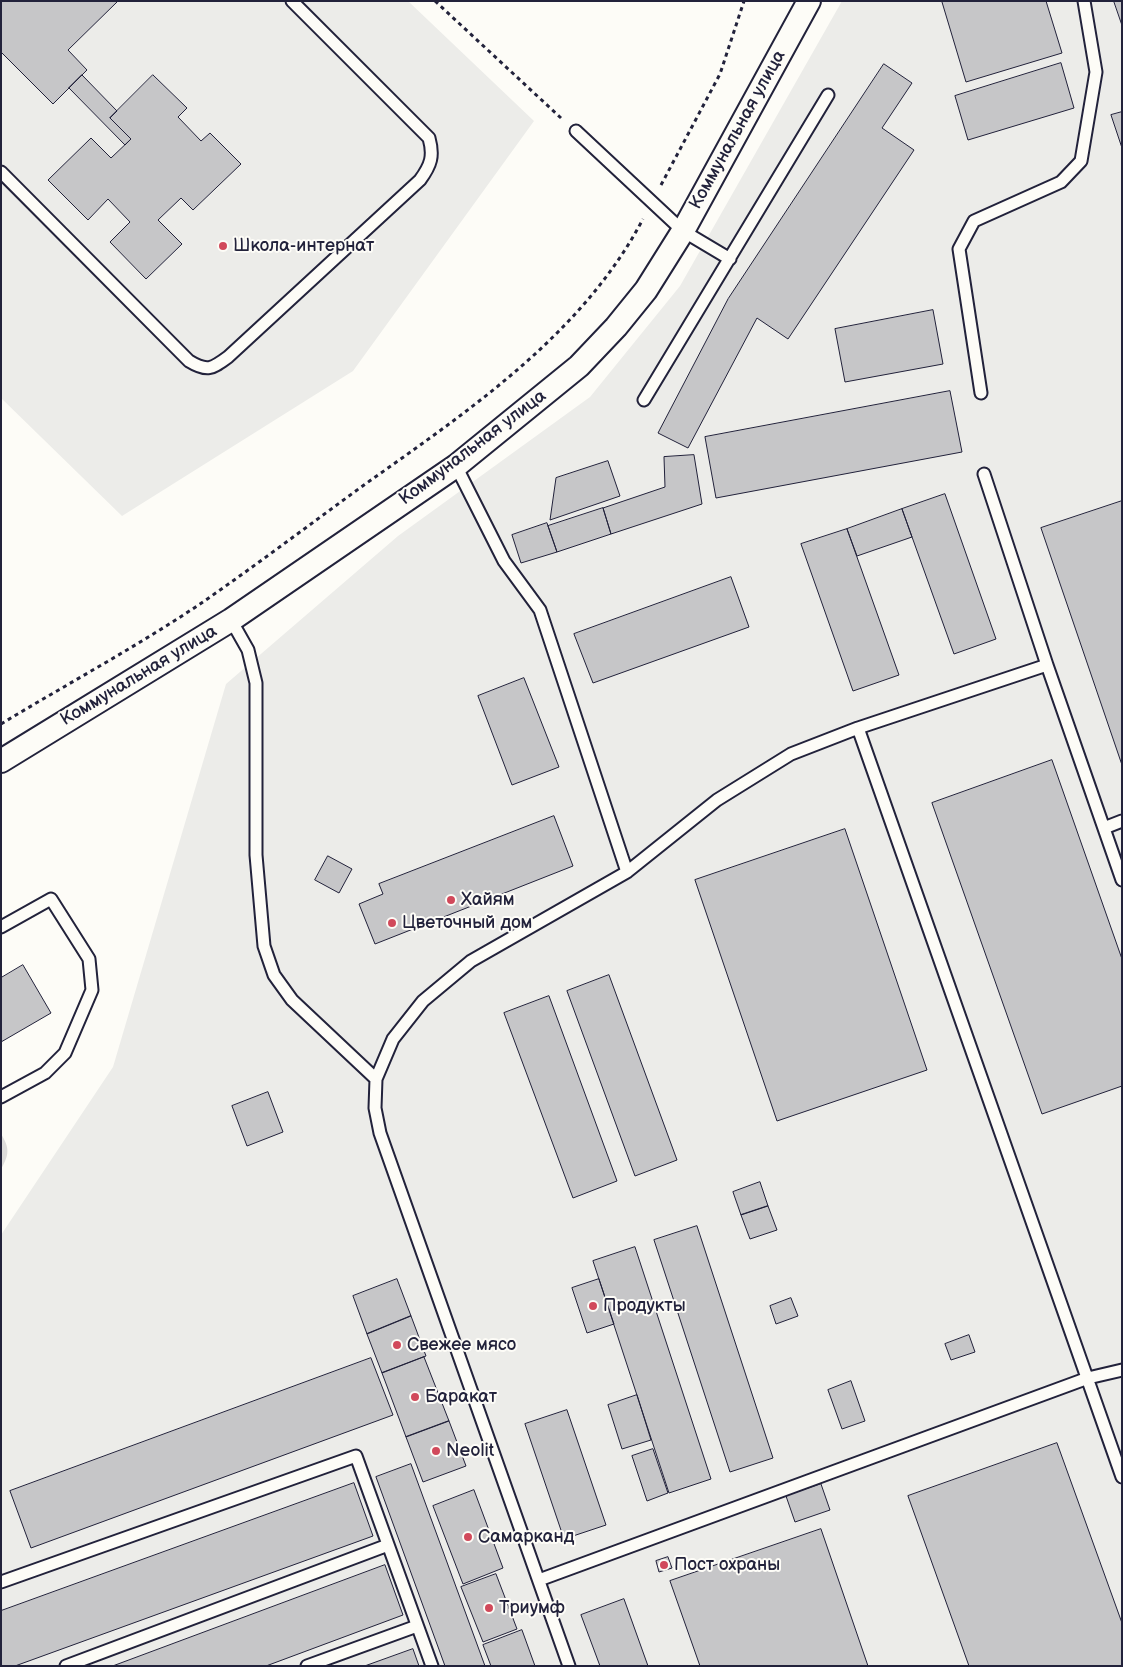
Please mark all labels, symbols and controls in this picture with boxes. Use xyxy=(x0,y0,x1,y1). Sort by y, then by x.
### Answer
street label: Коммунальная улица xyxy=(685,47,791,213)
place label: Школа-интернат xyxy=(233,235,374,257)
marker: Школа-интернат xyxy=(217,240,229,252)
street label: Коммунальная улица xyxy=(395,386,551,510)
street label: Коммунальная улица xyxy=(57,621,221,731)
place label: Хайям xyxy=(461,889,515,911)
marker: Хайям xyxy=(445,894,457,906)
place label: Цветочный дом xyxy=(402,912,532,934)
marker: Цветочный дом xyxy=(386,917,398,929)
place label: Продукты xyxy=(603,1295,686,1317)
marker: Продукты xyxy=(587,1300,599,1312)
place label: Свежее мясо xyxy=(407,1334,516,1356)
marker: Свежее мясо xyxy=(391,1339,403,1351)
place label: Баракат xyxy=(425,1386,497,1408)
marker: Баракат xyxy=(409,1391,421,1403)
place label: Neolit xyxy=(446,1440,494,1462)
marker: Neolit xyxy=(430,1445,442,1457)
place label: Самарканд xyxy=(478,1526,575,1548)
marker: Самарканд xyxy=(462,1531,474,1543)
place label: Пост охраны xyxy=(674,1554,780,1576)
marker: Пост охраны xyxy=(658,1559,670,1571)
place label: Триумф xyxy=(499,1597,565,1619)
marker: Триумф xyxy=(483,1602,495,1614)

